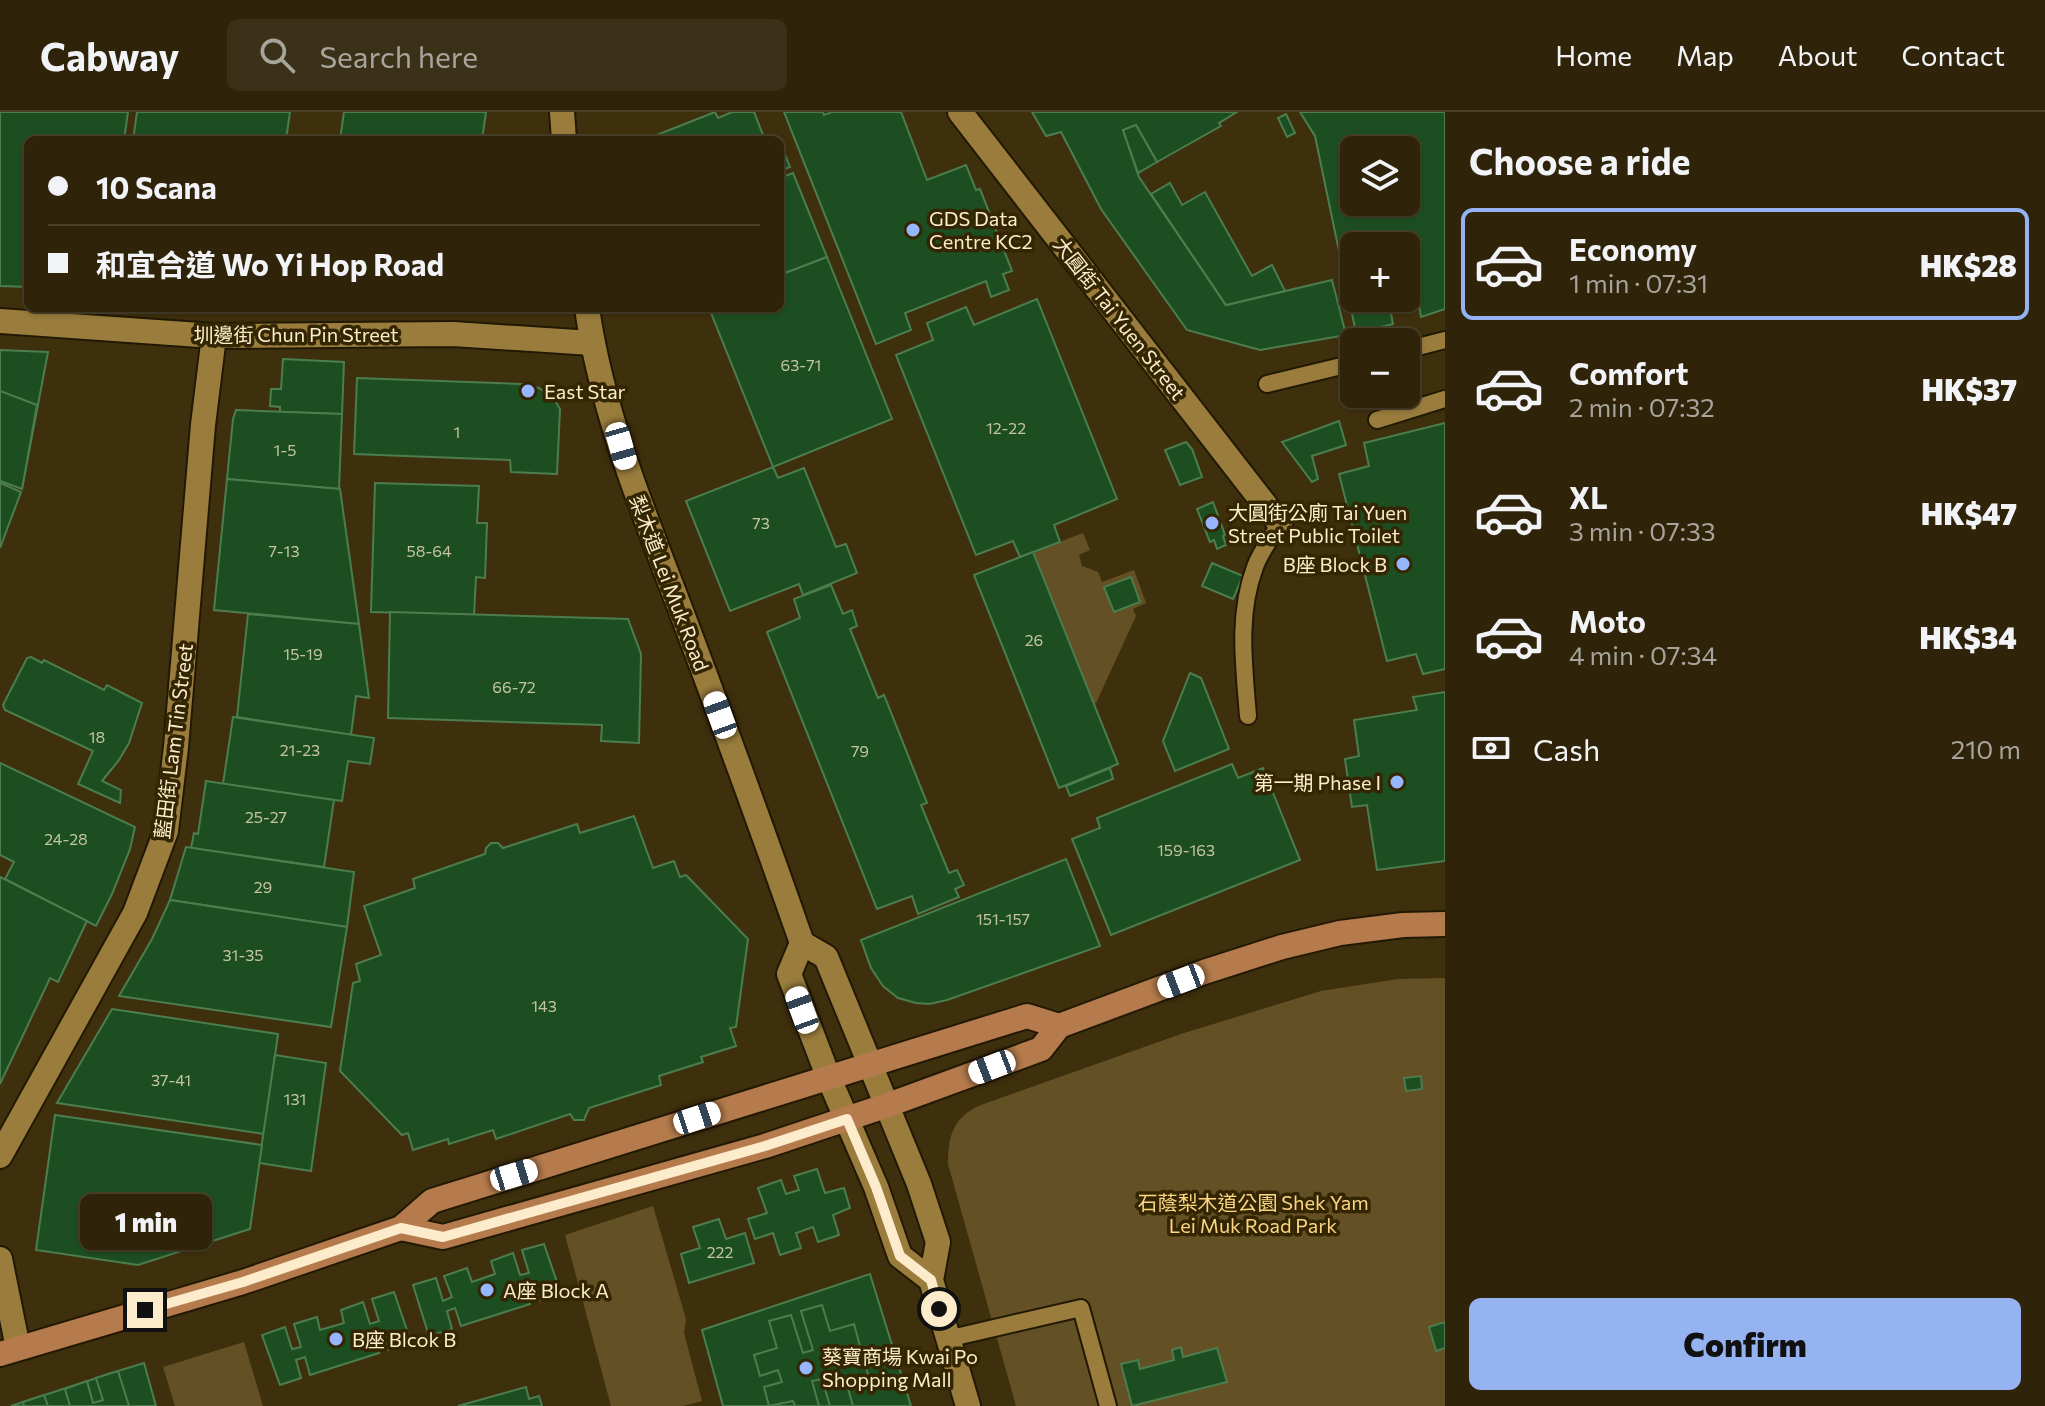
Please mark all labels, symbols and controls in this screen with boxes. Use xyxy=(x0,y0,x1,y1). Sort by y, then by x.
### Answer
search box xyxy=(227,19,787,91)
text: Cabway xyxy=(40,32,179,79)
icon: search xyxy=(255,33,299,77)
text: Search here xyxy=(319,37,478,74)
text: Home xyxy=(1555,38,1632,72)
text: Map xyxy=(1676,38,1734,72)
text: About xyxy=(1778,38,1858,72)
text: Contact xyxy=(1902,38,2005,72)
map controls xyxy=(1340,136,1420,408)
button: layers xyxy=(1340,136,1420,216)
text: Choose a ride xyxy=(1469,138,1690,182)
text: 10 Scana xyxy=(96,168,217,205)
place label: GDS Data Centre KC2 xyxy=(929,206,1032,253)
marker: GDS Data Centre KC2 xyxy=(904,221,922,239)
icon: car xyxy=(1473,228,1545,300)
text: Economy xyxy=(1569,230,1697,267)
street label: 大圓街 Tai Yuen Street xyxy=(1049,232,1191,404)
button: + xyxy=(1340,232,1420,312)
text: 和宜合道 Wo Yi Hop Road xyxy=(96,245,444,282)
text: HK$28 xyxy=(1920,246,2017,283)
text: 1 min · 07:31 xyxy=(1569,267,1708,298)
street label: 圳邊街 Chun Pin Street xyxy=(194,322,398,346)
button: − xyxy=(1340,328,1420,408)
icon: car xyxy=(1473,352,1545,424)
text: Comfort xyxy=(1569,354,1688,391)
house number: 63-71 xyxy=(781,355,821,374)
text: HK$37 xyxy=(1921,370,2017,407)
place label: East Star xyxy=(544,379,626,403)
marker: East Star xyxy=(519,382,537,400)
text: 2 min · 07:32 xyxy=(1569,391,1715,422)
house number: 12-22 xyxy=(986,418,1026,437)
car xyxy=(603,420,639,472)
house number: 1 xyxy=(454,422,460,441)
house number: 1-5 xyxy=(274,440,296,459)
icon: car xyxy=(1473,476,1545,548)
text: XL xyxy=(1569,478,1608,515)
street label: 梨木道 Lei Muk Road xyxy=(625,492,715,674)
text: HK$47 xyxy=(1921,494,2017,531)
place label: 大圓街公廁 Tai Yuen Street Public Toilet xyxy=(1228,500,1407,547)
house number: 73 xyxy=(752,513,770,532)
marker: 大圓街公廁 Tai Yuen Street Public Toilet xyxy=(1203,514,1221,532)
text: 3 min · 07:33 xyxy=(1569,515,1716,546)
house number: 7-13 xyxy=(268,541,300,560)
house number: 58-64 xyxy=(407,541,452,560)
place label: B座 Block B xyxy=(1283,552,1387,576)
marker: B座 Block B xyxy=(1394,555,1412,573)
icon: car xyxy=(1473,600,1545,672)
text: Moto xyxy=(1569,602,1646,639)
text: HK$34 xyxy=(1919,618,2017,655)
house number: 26 xyxy=(1025,630,1043,649)
text: 4 min · 07:34 xyxy=(1569,639,1717,670)
street label: 藍田街 Lam Tin Street xyxy=(149,642,197,840)
house number: 15-19 xyxy=(283,644,323,663)
house number: 66-72 xyxy=(492,677,536,696)
car xyxy=(701,688,739,742)
icon: cash xyxy=(1469,726,1513,770)
house number: 18 xyxy=(89,727,105,746)
text: Cash xyxy=(1533,730,1600,767)
text: 210 m xyxy=(1951,733,2021,764)
house number: 21-23 xyxy=(280,740,320,759)
house number: 79 xyxy=(851,741,869,760)
place label: 第一期 Phase I xyxy=(1254,770,1381,794)
marker: 第一期 Phase I xyxy=(1388,773,1406,791)
house number: 25-27 xyxy=(245,807,287,826)
house number: 24-28 xyxy=(44,829,88,848)
house number: 159-163 xyxy=(1157,840,1215,859)
house number: 29 xyxy=(254,877,272,896)
house number: 151-157 xyxy=(976,909,1030,928)
house number: 31-35 xyxy=(222,945,264,964)
car xyxy=(1154,961,1208,1001)
car xyxy=(783,983,821,1037)
house number: 143 xyxy=(531,996,557,1015)
car xyxy=(965,1047,1019,1087)
house number: 37-41 xyxy=(151,1070,191,1089)
house number: 131 xyxy=(284,1089,306,1108)
car xyxy=(670,1099,724,1137)
car xyxy=(488,1157,540,1193)
park label: 石蔭梨木道公園 Shek Yam Lei Muk Road Park xyxy=(1137,1190,1369,1237)
callout: 1 min xyxy=(79,1194,211,1250)
text: 1 min xyxy=(115,1206,177,1237)
house number: 222 xyxy=(707,1242,733,1261)
place label: A座 Block A xyxy=(503,1278,609,1302)
marker: A座 Block A xyxy=(478,1281,496,1299)
route start xyxy=(921,1291,957,1327)
route end xyxy=(127,1292,163,1328)
button: Confirm xyxy=(1469,1298,2021,1390)
place label: B座 Blcok B xyxy=(352,1327,456,1351)
marker: B座 Blcok B xyxy=(327,1330,345,1348)
place label: 葵寶商場 Kwai Po Shopping Mall xyxy=(822,1344,978,1391)
marker: 葵寶商場 Kwai Po Shopping Mall xyxy=(797,1359,815,1377)

